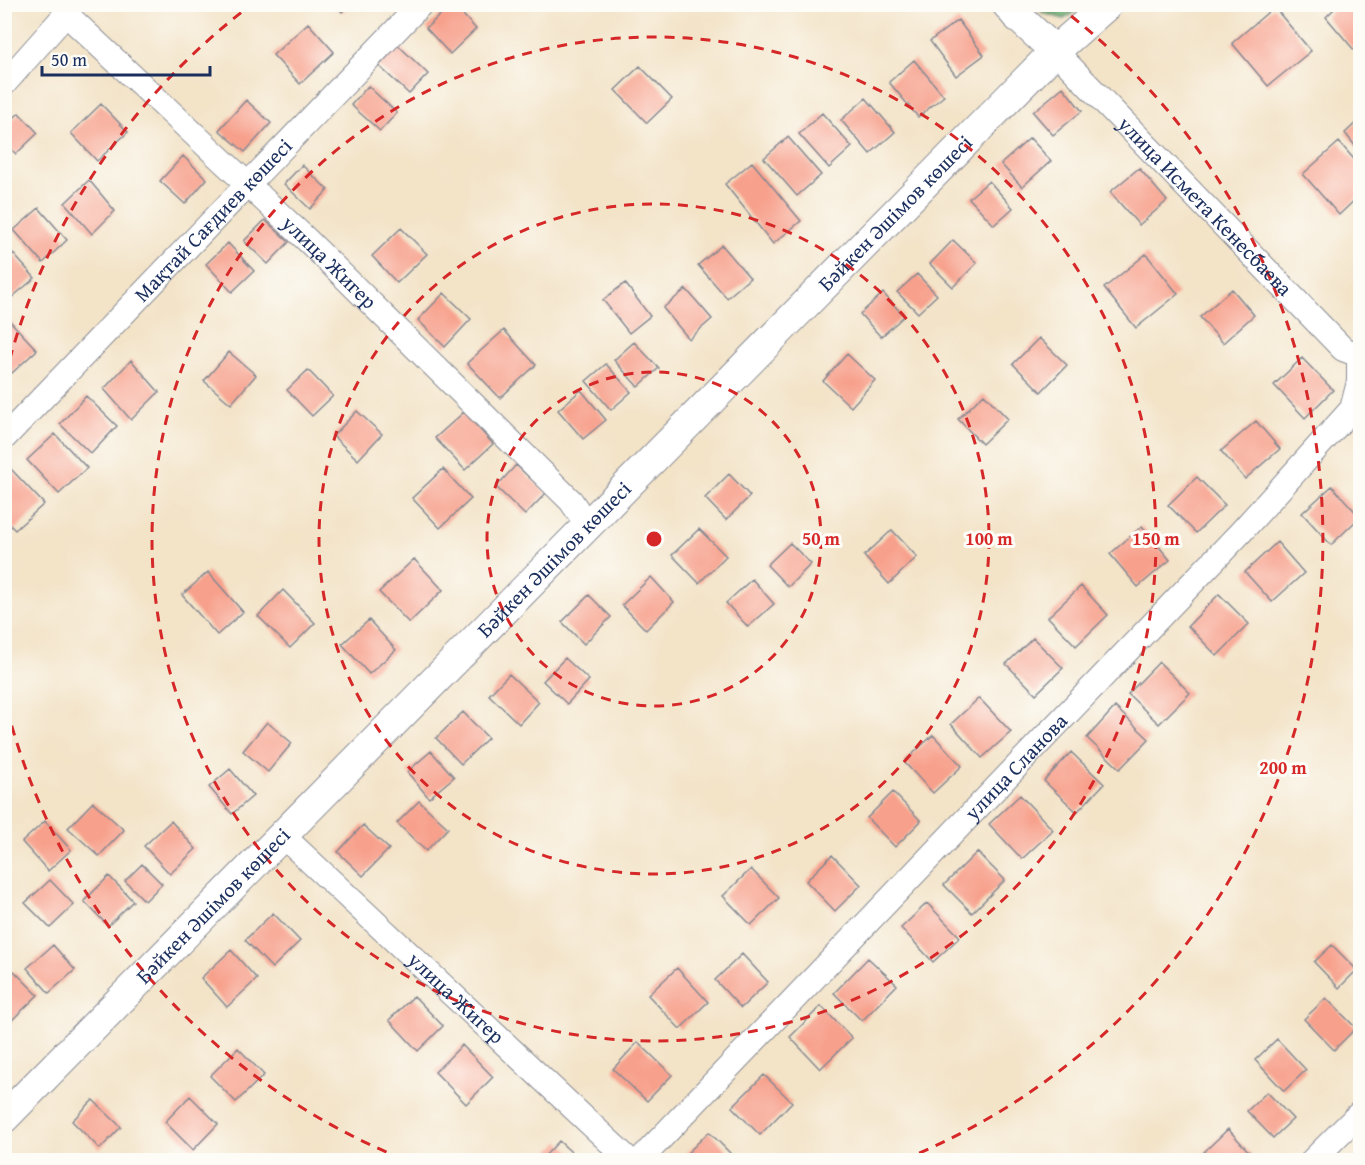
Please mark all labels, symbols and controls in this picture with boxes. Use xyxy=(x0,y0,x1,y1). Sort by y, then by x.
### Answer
scale bar xyxy=(42,39,210,77)
text: 50 m xyxy=(51,46,87,73)
street label: улица Исмета Кенесбаева xyxy=(1110,108,1300,303)
street label: Бәйкен Әшімов көшесі xyxy=(811,128,979,298)
street label: Мақтай Сағдиев көшесі xyxy=(127,131,299,309)
street label: улица Жигер xyxy=(274,207,384,316)
street label: Бәйкен Әшімов көшесі xyxy=(470,474,638,644)
text: 50 m xyxy=(802,525,841,552)
text: 100 m xyxy=(965,525,1013,552)
text: 150 m xyxy=(1132,525,1180,552)
centre of rings xyxy=(644,529,664,549)
street label: улица Сланова xyxy=(956,706,1074,828)
text: 200 m xyxy=(1259,754,1307,781)
street label: Бәйкен Әшімов көшесі xyxy=(129,820,297,991)
street label: улица Жигер xyxy=(400,944,512,1051)

